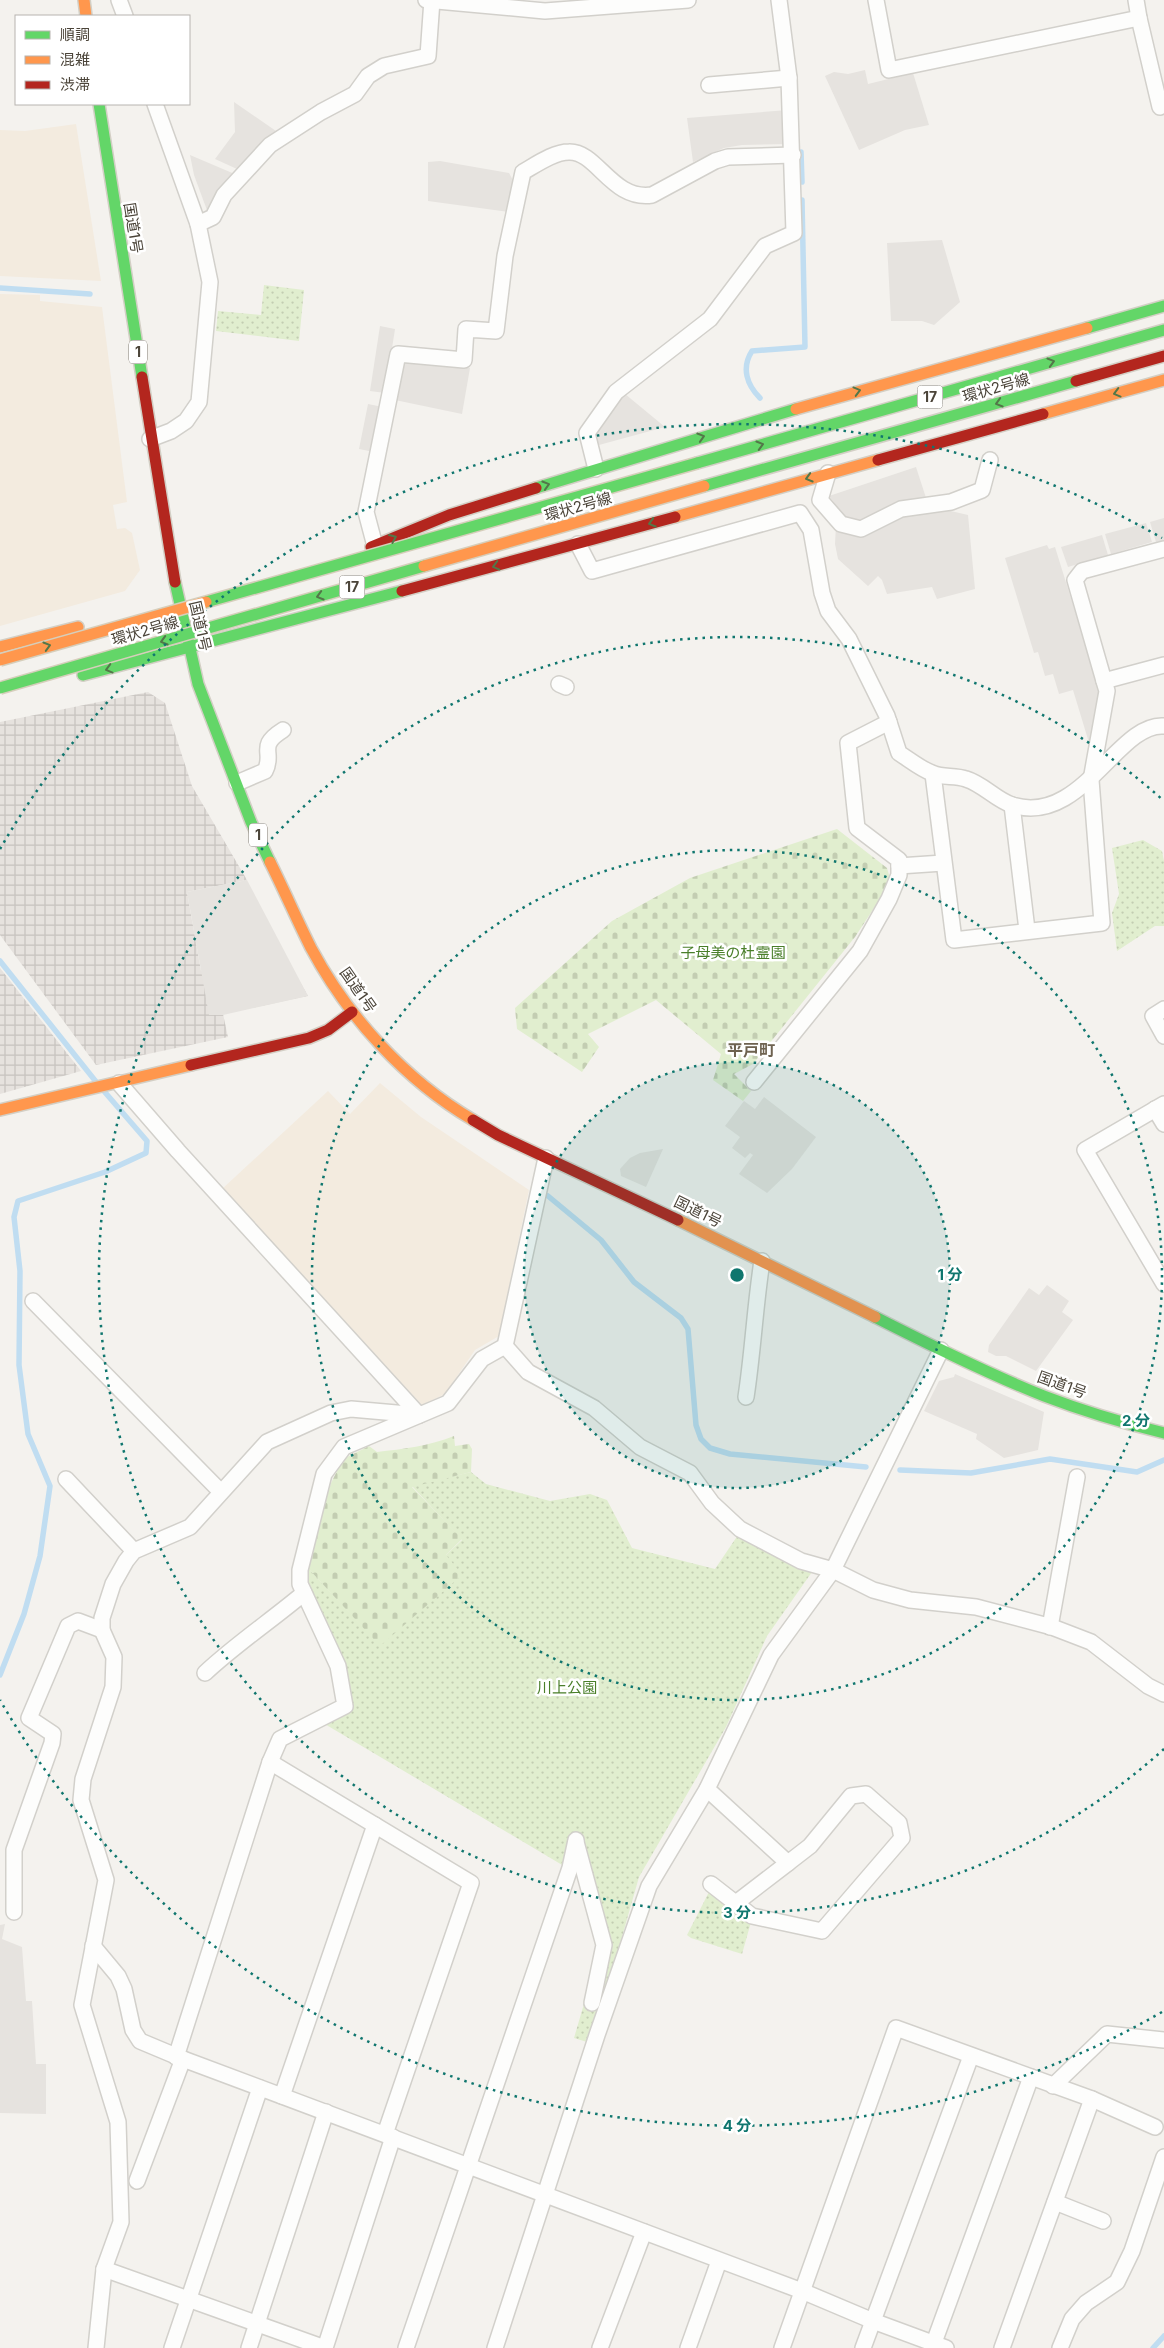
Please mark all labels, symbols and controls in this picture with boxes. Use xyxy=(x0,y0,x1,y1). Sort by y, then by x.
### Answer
legend xyxy=(15,15,190,105)
text: 順調 xyxy=(60,25,90,44)
text: 混雑 xyxy=(60,50,90,69)
text: 渋滞 xyxy=(60,75,90,94)
street label: 国道1号 xyxy=(120,201,147,255)
road number: 1 xyxy=(129,341,147,364)
one-way arrow xyxy=(1047,357,1056,368)
street label: 環状2号線 xyxy=(960,369,1032,406)
road number: 17 xyxy=(918,386,942,408)
one-way arrow xyxy=(853,387,861,397)
one-way arrow xyxy=(1113,387,1121,398)
one-way arrow xyxy=(996,397,1004,407)
one-way arrow xyxy=(697,432,705,442)
one-way arrow xyxy=(756,441,764,451)
one-way arrow xyxy=(805,473,813,483)
one-way arrow xyxy=(542,480,550,490)
street label: 環状2号線 xyxy=(542,488,614,525)
one-way arrow xyxy=(649,517,657,527)
one-way arrow xyxy=(388,534,397,545)
one-way arrow xyxy=(491,560,500,571)
road number: 17 xyxy=(340,576,364,598)
one-way arrow xyxy=(317,591,325,601)
street label: 国道1号 xyxy=(185,599,215,653)
street label: 環状2号線 xyxy=(109,612,181,649)
one-way arrow xyxy=(161,636,169,646)
one-way arrow xyxy=(42,642,50,652)
one-way arrow xyxy=(105,663,113,673)
road number: 1 xyxy=(249,824,267,846)
park label: 子母美の杜霊園 xyxy=(680,943,786,962)
street label: 国道1号 xyxy=(336,963,381,1016)
district label: 平戸町 xyxy=(727,1040,775,1060)
street label: 国道1号 xyxy=(671,1192,725,1231)
text: 1 分 xyxy=(937,1265,963,1284)
centre of rings xyxy=(728,1266,746,1284)
street label: 国道1号 xyxy=(1035,1367,1089,1402)
text: 2 分 xyxy=(1122,1411,1150,1430)
park label: 川上公園 xyxy=(537,1678,597,1697)
text: 3 分 xyxy=(723,1903,751,1922)
text: 4 分 xyxy=(723,2116,751,2135)

